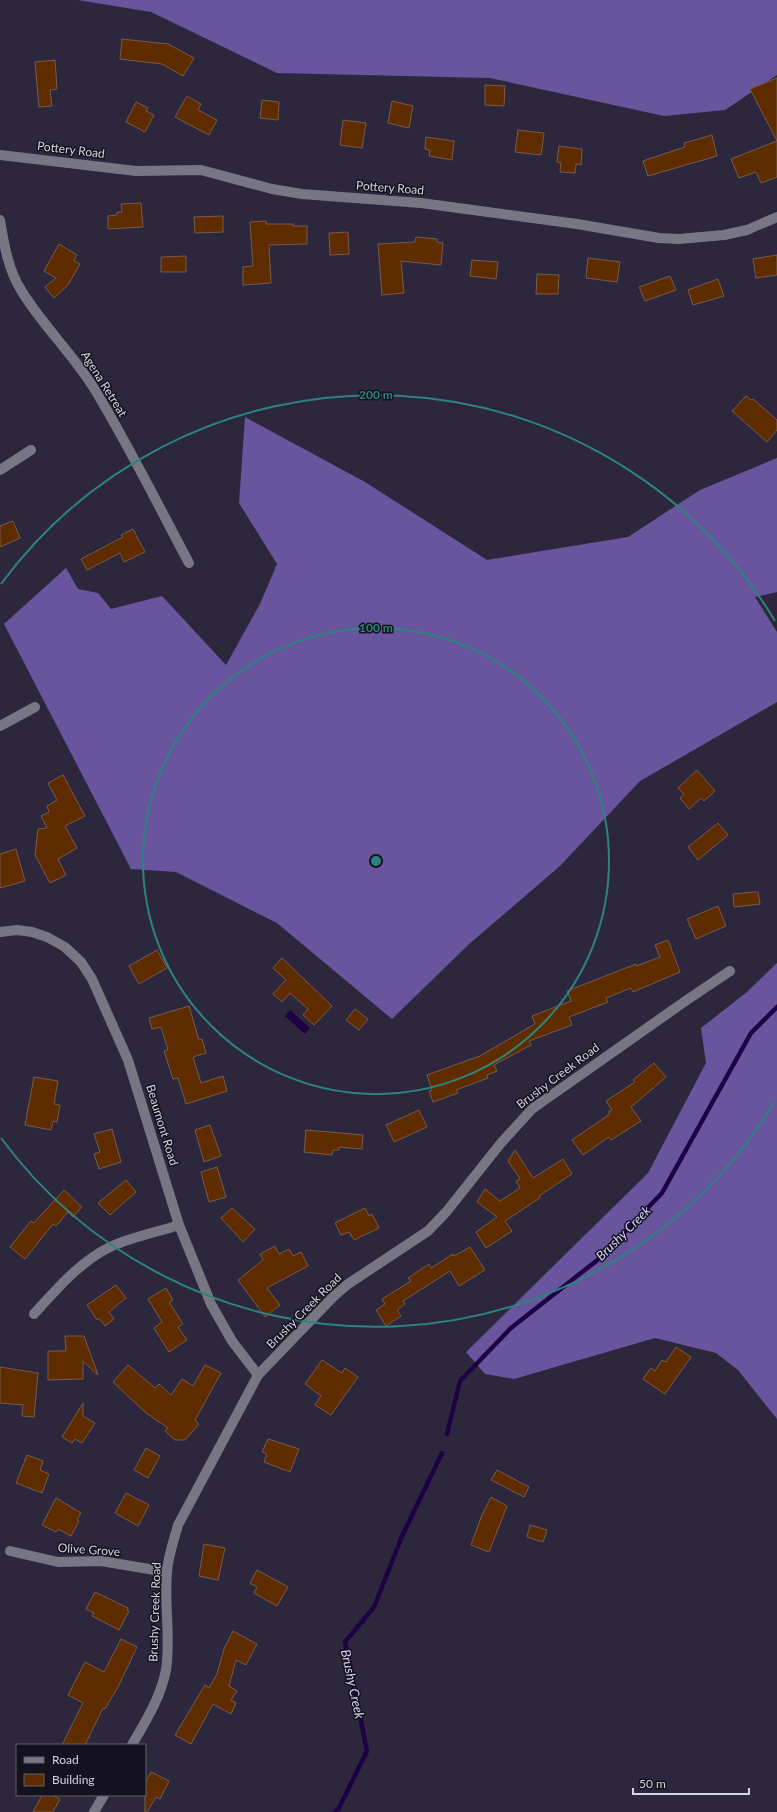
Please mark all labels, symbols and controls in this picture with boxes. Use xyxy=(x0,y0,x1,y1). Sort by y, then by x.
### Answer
street label: Pottery Road xyxy=(36,138,106,161)
street label: Pottery Road xyxy=(356,178,424,197)
street label: Agena Retreat xyxy=(78,348,131,420)
text: 200 m xyxy=(359,387,393,402)
text: 100 m xyxy=(359,620,393,635)
centre of rings xyxy=(369,854,383,868)
street label: Brushy Creek Road xyxy=(513,1040,602,1112)
street label: Beaumont Road xyxy=(143,1083,182,1167)
water label: Brushy Creek xyxy=(592,1202,654,1264)
street label: Brushy Creek Road xyxy=(263,1270,344,1351)
street label: Olive Grove xyxy=(57,1540,121,1559)
street label: Brushy Creek Road xyxy=(145,1562,164,1662)
water label: Brushy Creek xyxy=(338,1648,368,1721)
legend xyxy=(16,1744,146,1796)
text: Road xyxy=(52,1752,79,1767)
scale bar xyxy=(633,1770,749,1796)
text: Building xyxy=(52,1772,95,1787)
text: 50 m xyxy=(639,1776,666,1791)

